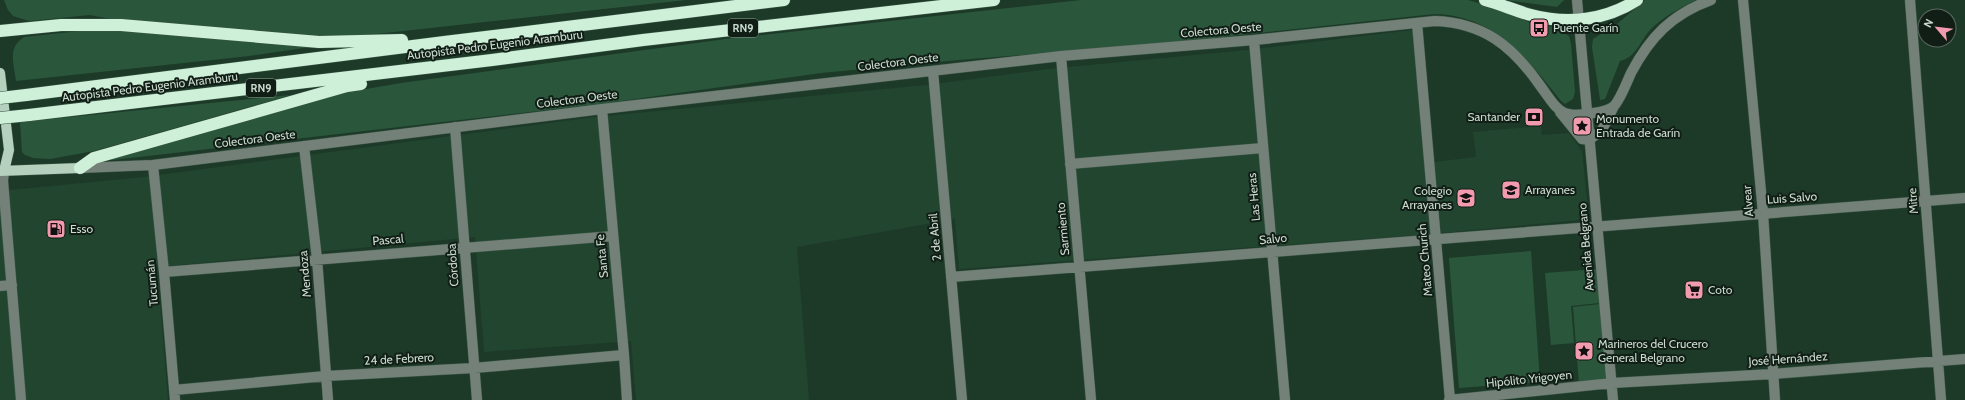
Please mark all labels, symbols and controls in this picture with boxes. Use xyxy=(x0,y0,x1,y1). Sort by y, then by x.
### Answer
north arrow xyxy=(1917,8,1957,48)
bus stop icon: Puente Garín xyxy=(1528,17,1550,39)
text: N xyxy=(1920,17,1936,30)
street label: Colectora Oeste xyxy=(1180,18,1262,41)
road number: RN9 xyxy=(728,19,758,37)
place label: Puente Garín xyxy=(1553,20,1619,35)
street label: Autopista Pedro Eugenio Aramburu xyxy=(406,26,584,63)
street label: Colectora Oeste xyxy=(857,49,939,74)
street label: Autopista Pedro Eugenio Aramburu xyxy=(61,68,239,105)
road number: RN9 xyxy=(246,79,276,97)
street label: Colectora Oeste xyxy=(536,86,618,111)
bank icon: Santander xyxy=(1523,106,1545,128)
place label: Santander xyxy=(1468,109,1520,124)
place label: Monumento Entrada de Garín xyxy=(1596,111,1680,140)
place icon: Monumento Entrada de Garín xyxy=(1571,115,1593,137)
street label: Colectora Oeste xyxy=(214,126,296,151)
street label: Las Heras xyxy=(1244,172,1263,222)
school or university icon: Arrayanes xyxy=(1500,179,1522,201)
place label: Arrayanes xyxy=(1525,182,1575,197)
place label: Colegio Arrayanes xyxy=(1402,183,1452,212)
street label: Alvear xyxy=(1739,184,1756,217)
school or university icon: Colegio Arrayanes xyxy=(1455,187,1477,209)
street label: Mitre xyxy=(1904,187,1921,215)
street label: Luis Salvo xyxy=(1766,188,1818,207)
street label: Sarmiento xyxy=(1053,202,1072,256)
street label: Avenida Belgrano xyxy=(1574,202,1597,292)
street label: 2 de Abril xyxy=(925,212,944,261)
fuel station icon: Esso xyxy=(45,218,67,240)
place label: Esso xyxy=(70,221,94,236)
street label: Mateo Churich xyxy=(1414,223,1435,297)
street label: Salvo xyxy=(1258,230,1288,247)
street label: Pascal xyxy=(372,231,404,248)
street label: Santa Fe xyxy=(592,234,611,279)
street label: Córdoba xyxy=(443,243,461,287)
street label: Mendoza xyxy=(295,250,314,298)
street label: Tucumán xyxy=(142,259,161,307)
supermarket icon: Coto xyxy=(1683,279,1705,301)
place label: Coto xyxy=(1708,282,1733,297)
place label: Marineros del Crucero General Belgrano xyxy=(1598,336,1708,365)
place icon: Marineros del Crucero General Belgrano xyxy=(1573,340,1595,362)
street label: José Hernández xyxy=(1747,348,1828,369)
street label: 24 de Febrero xyxy=(364,349,435,368)
street label: Hipólito Yrigoyen xyxy=(1485,366,1573,390)

